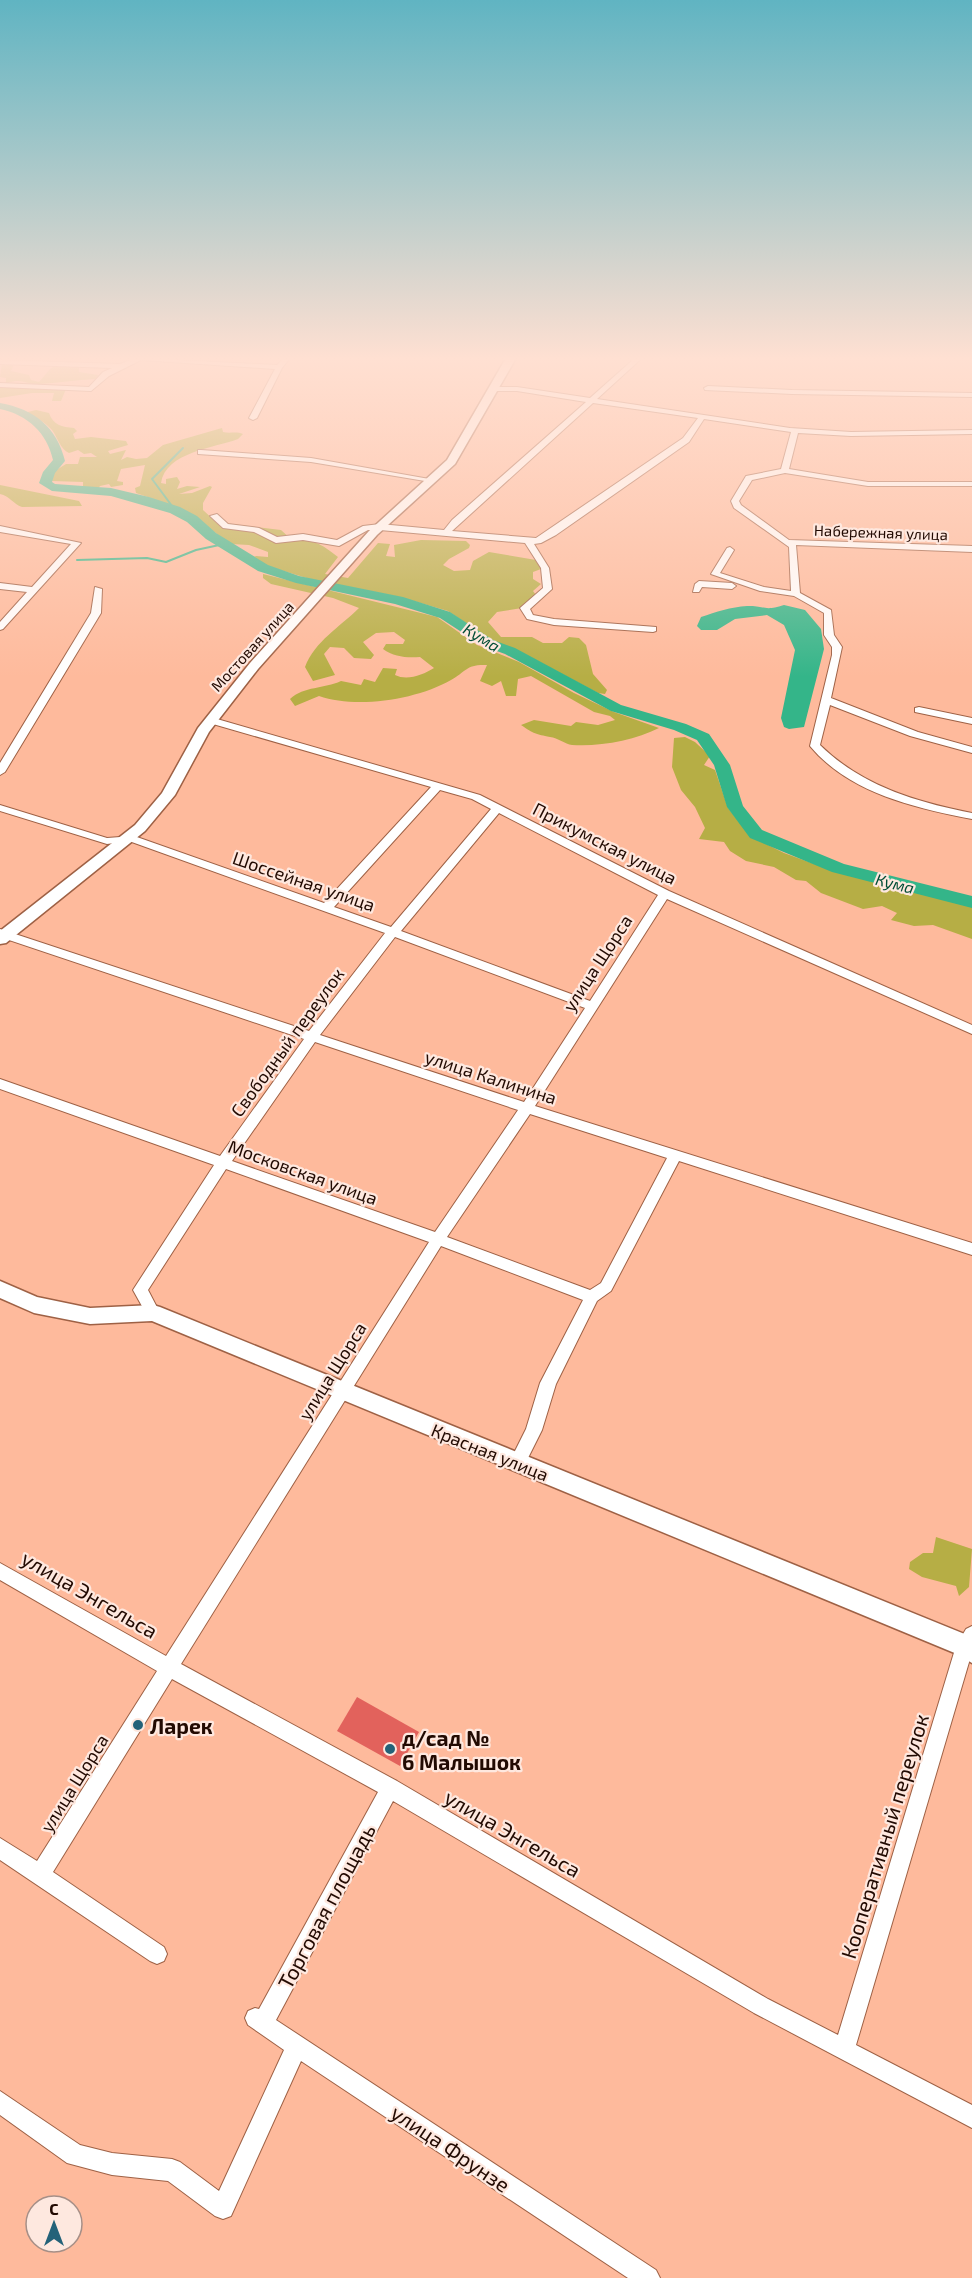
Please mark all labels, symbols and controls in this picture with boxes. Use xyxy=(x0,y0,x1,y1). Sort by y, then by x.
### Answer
street label: Набережная улица xyxy=(814,521,948,544)
street label: Мостовая улица xyxy=(207,597,298,695)
water label: Кума xyxy=(460,619,504,655)
street label: Прикумская улица xyxy=(530,797,680,889)
street label: Шоссейная улица xyxy=(230,846,378,916)
water label: Кума xyxy=(874,869,916,897)
street label: улица Щорса xyxy=(558,910,636,1016)
street label: Свободный переулок xyxy=(226,963,349,1121)
street label: улица Калинина xyxy=(422,1045,560,1109)
street label: Московская улица xyxy=(225,1135,381,1209)
street label: улица Щорса xyxy=(293,1318,371,1424)
street label: Красная улица xyxy=(428,1418,552,1486)
street label: улица Энгельса xyxy=(17,1545,163,1644)
street label: Кооперативный переулок xyxy=(835,1711,934,1962)
place label: Ларек xyxy=(150,1713,213,1738)
marker: Ларек xyxy=(131,1718,145,1732)
place label: д/сад № 6 Малышок xyxy=(402,1725,521,1774)
street label: улица Щорса xyxy=(35,1730,113,1836)
marker: д/сад № 6 Малышок xyxy=(383,1742,397,1756)
street label: улица Энгельса xyxy=(440,1784,586,1883)
street label: Торговая площадь xyxy=(272,1819,380,1993)
street label: улица Фрунзе xyxy=(386,2099,515,2198)
north arrow xyxy=(24,2194,84,2254)
text: С xyxy=(49,2199,59,2218)

